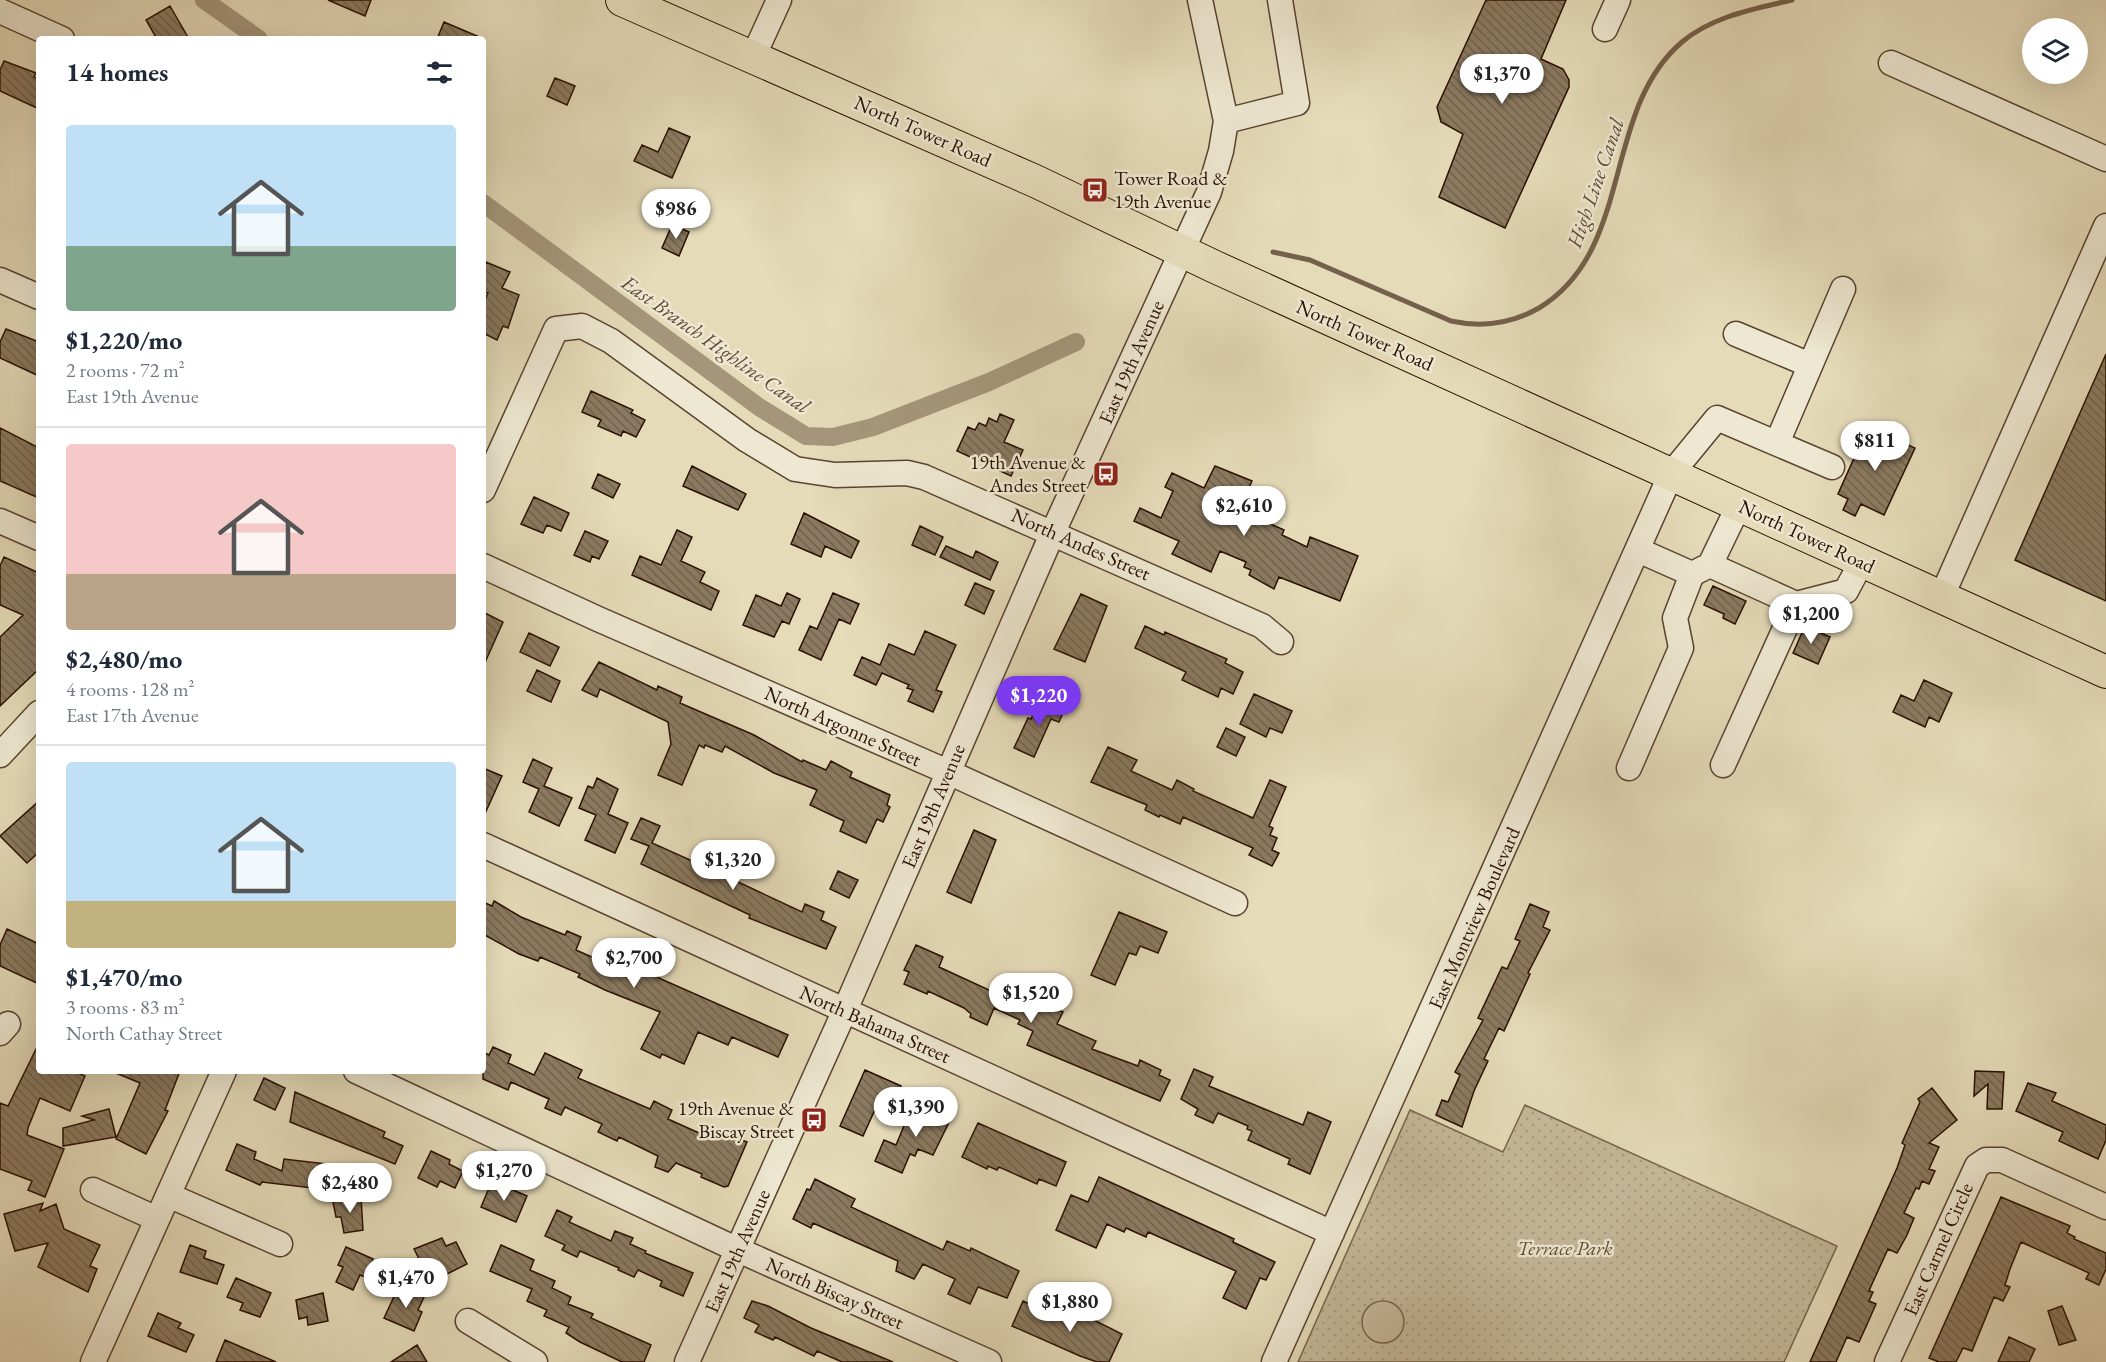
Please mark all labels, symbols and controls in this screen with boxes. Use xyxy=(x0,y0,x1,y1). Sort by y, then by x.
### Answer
map controls xyxy=(2022,18,2088,84)
button: layers xyxy=(2022,18,2088,84)
pin: $1,370 xyxy=(1453,54,1551,105)
text: 14 homes xyxy=(66,55,168,89)
icon: filters xyxy=(423,56,456,89)
text: $1,370 xyxy=(1474,60,1530,86)
street label: North Tower Road xyxy=(850,89,996,173)
water label: High Line Canal xyxy=(1560,114,1630,252)
icon: home xyxy=(207,164,315,272)
place label: Tower Road & 19th Avenue xyxy=(1114,165,1228,214)
bus stop icon: Tower Road & 19th Avenue xyxy=(1080,175,1110,205)
pin: $986 xyxy=(640,189,712,240)
text: $986 xyxy=(656,195,696,221)
water label: East Branch Highline Canal xyxy=(616,268,816,420)
street label: North Tower Road xyxy=(1292,293,1438,377)
street label: East 19th Avenue xyxy=(1092,296,1170,428)
text: $1,220/mo xyxy=(66,323,182,357)
text: 2 rooms · 72 m² xyxy=(66,357,185,383)
text: East 19th Avenue xyxy=(66,383,199,409)
pin: $811 xyxy=(1839,421,1911,472)
text: $811 xyxy=(1855,427,1895,453)
place label: 19th Avenue & Andes Street xyxy=(970,449,1087,498)
bus stop icon: 19th Avenue & Andes Street xyxy=(1091,459,1121,489)
icon: home xyxy=(207,483,315,591)
pin: $2,610 xyxy=(1195,486,1293,537)
text: $2,610 xyxy=(1216,492,1272,518)
street label: North Tower Road xyxy=(1735,493,1880,579)
street label: North Andes Street xyxy=(1007,502,1155,587)
pin: $1,200 xyxy=(1762,594,1860,645)
text: $1,200 xyxy=(1783,600,1839,626)
text: $2,480/mo xyxy=(66,642,182,676)
text: 4 rooms · 128 m² xyxy=(66,676,194,702)
pin: $1,220 xyxy=(990,676,1088,727)
street label: North Argonne Street xyxy=(761,680,926,773)
text: $1,220 xyxy=(1011,682,1067,708)
text: East 17th Avenue xyxy=(66,702,199,728)
street label: East 19th Avenue xyxy=(895,740,971,872)
icon: home xyxy=(207,801,315,909)
street label: East Montview Boulevard xyxy=(1422,822,1526,1013)
pin: $1,320 xyxy=(684,840,782,891)
text: $1,320 xyxy=(705,846,761,872)
pin: $2,700 xyxy=(585,938,683,989)
text: $2,700 xyxy=(606,944,662,970)
text: $1,470/mo xyxy=(66,960,182,994)
pin: $1,520 xyxy=(982,973,1080,1024)
street label: North Bahama Street xyxy=(795,979,955,1069)
text: $1,520 xyxy=(1003,979,1059,1005)
text: 3 rooms · 83 m² xyxy=(66,994,185,1020)
text: North Cathay Street xyxy=(66,1020,222,1046)
pin: $1,390 xyxy=(867,1087,965,1138)
text: $1,390 xyxy=(888,1093,944,1119)
place label: 19th Avenue & Biscay Street xyxy=(678,1095,795,1144)
bus stop icon: 19th Avenue & Biscay Street xyxy=(799,1105,829,1135)
pin: $1,270 xyxy=(455,1151,553,1202)
text: $1,270 xyxy=(476,1157,532,1183)
pin: $2,480 xyxy=(301,1163,399,1214)
text: $2,480 xyxy=(322,1169,378,1195)
street label: East Carmel Circle xyxy=(1897,1178,1979,1320)
street label: East 19th Avenue xyxy=(698,1185,776,1317)
park label: Terrace Park xyxy=(1517,1235,1613,1261)
street label: North Biscay Street xyxy=(762,1251,909,1335)
pin: $1,470 xyxy=(357,1258,455,1309)
text: $1,470 xyxy=(378,1264,434,1290)
pin: $1,880 xyxy=(1021,1282,1119,1333)
text: $1,880 xyxy=(1042,1288,1098,1314)

